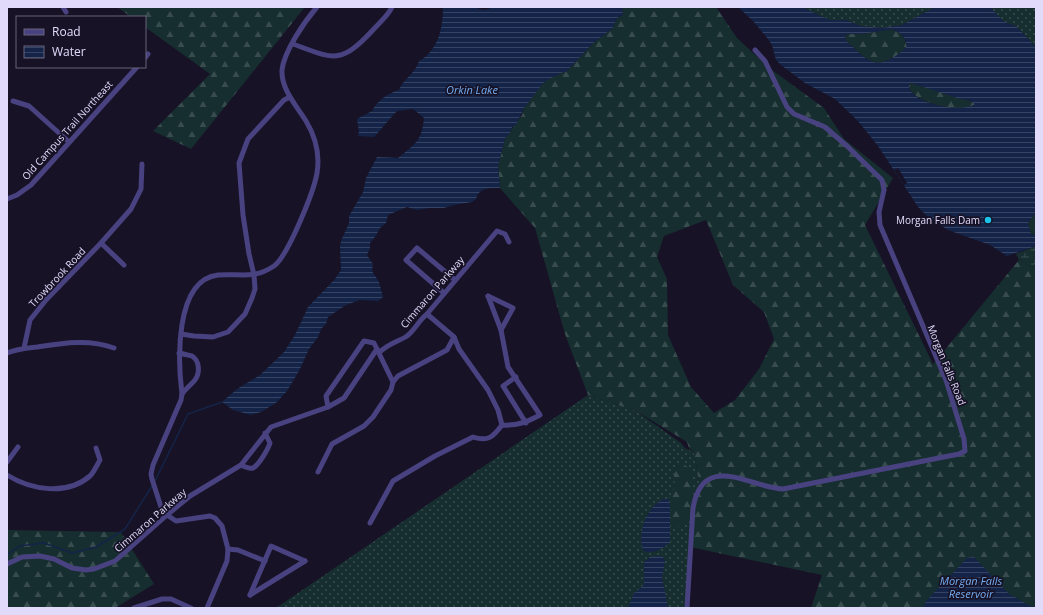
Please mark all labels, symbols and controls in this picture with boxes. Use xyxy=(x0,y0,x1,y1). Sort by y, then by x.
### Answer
legend xyxy=(16,16,146,68)
text: Road xyxy=(52,23,81,40)
text: Water xyxy=(52,43,86,60)
street label: Old Campus Trail Northeast xyxy=(19,77,116,183)
water label: Orkin Lake xyxy=(446,82,499,97)
place label: Morgan Falls Dam xyxy=(896,213,980,227)
marker: Morgan Falls Dam xyxy=(983,215,993,225)
street label: Trowbrook Road xyxy=(26,244,88,310)
street label: Cimmaron Parkway xyxy=(397,252,468,331)
street label: Morgan Falls Road xyxy=(924,323,970,407)
street label: Cimmaron Parkway xyxy=(111,484,190,555)
water label: Morgan Falls Reservoir xyxy=(940,573,1003,601)

